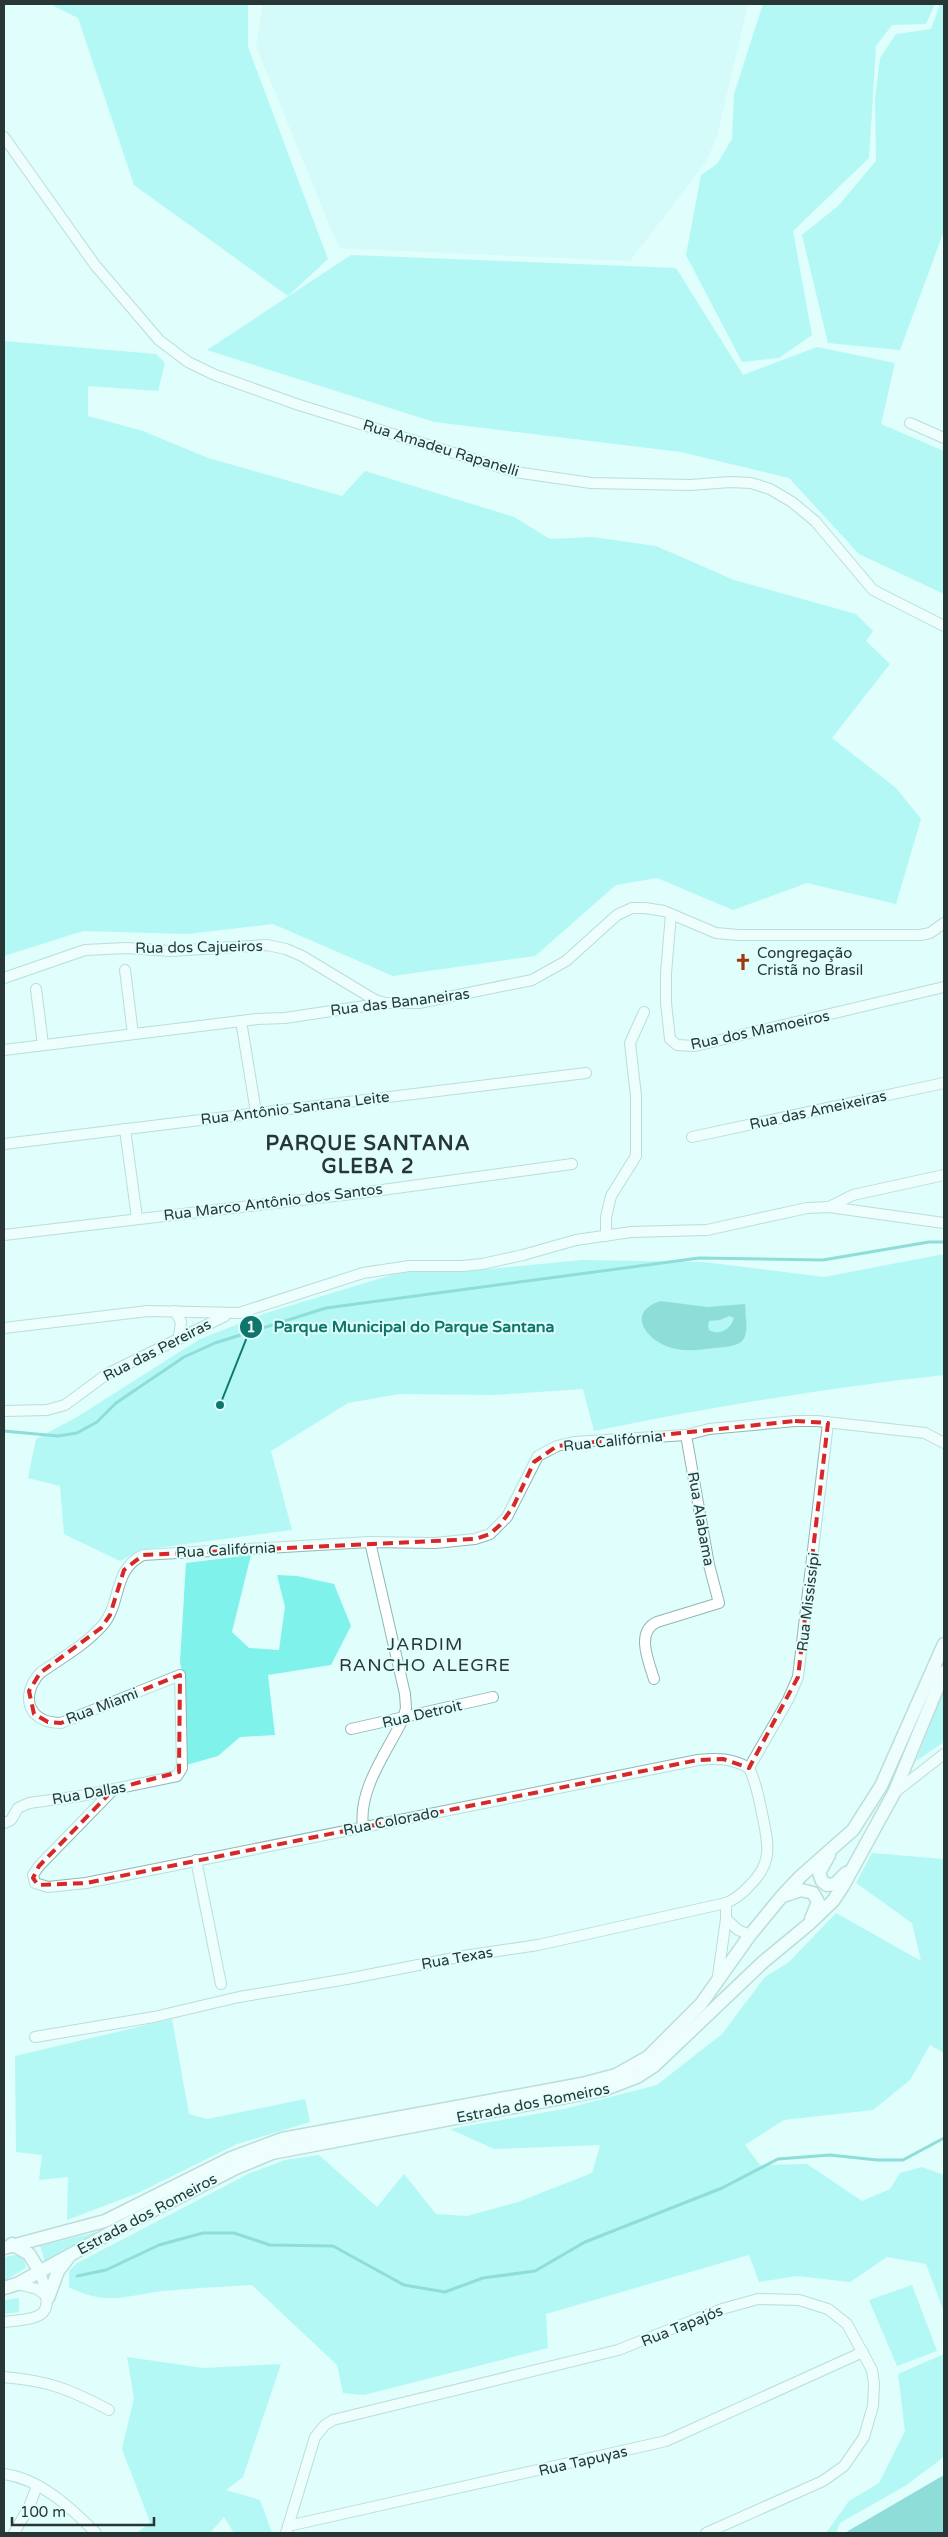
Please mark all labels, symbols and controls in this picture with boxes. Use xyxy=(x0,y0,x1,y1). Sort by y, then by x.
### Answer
street label: Rua Amadeu Rapanelli xyxy=(361,416,521,480)
street label: Rua dos Cajueiros xyxy=(135,937,263,957)
place label: Congregação Cristã no Brasil xyxy=(757,944,863,979)
church icon: Congregação Cristã no Brasil xyxy=(733,952,753,972)
street label: Rua das Bananeiras xyxy=(329,985,471,1019)
street label: Rua dos Mamoeiros xyxy=(689,1006,831,1054)
street label: Rua Antônio Santana Leite xyxy=(200,1087,390,1129)
street label: Rua das Ameixeiras xyxy=(748,1087,888,1133)
district label: PARQUE SANTANA GLEBA 2 xyxy=(265,1132,471,1179)
street label: Rua Marco Antônio dos Santos xyxy=(162,1180,384,1224)
callout: Parque Municipal do Parque Santana xyxy=(239,1311,565,1342)
street label: Rua das Pereiras xyxy=(100,1315,214,1385)
text: Parque Municipal do Parque Santana xyxy=(273,1317,555,1337)
text: 1 xyxy=(246,1318,256,1336)
street label: Rua Califórnia xyxy=(562,1427,664,1455)
street label: Rua Alabama xyxy=(684,1470,718,1568)
street label: Rua Califórnia xyxy=(176,1538,276,1562)
street label: Rua Mississípi xyxy=(793,1551,823,1653)
district label: JARDIM RANCHO ALEGRE xyxy=(339,1633,511,1676)
street label: Rua Miami xyxy=(63,1684,141,1728)
street label: Rua Detroit xyxy=(380,1696,464,1732)
street label: Rua Dallas xyxy=(51,1778,127,1808)
street label: Rua Colorado xyxy=(342,1803,440,1839)
street label: Rua Texas xyxy=(420,1943,494,1973)
street label: Estrada dos Romeiros xyxy=(455,2079,611,2127)
street label: Estrada dos Romeiros xyxy=(74,2170,220,2258)
street label: Rua Tapajós xyxy=(639,2301,725,2351)
street label: Rua Tapuyas xyxy=(537,2442,629,2480)
scale bar xyxy=(12,2494,155,2526)
text: 100 m xyxy=(20,2503,66,2521)

